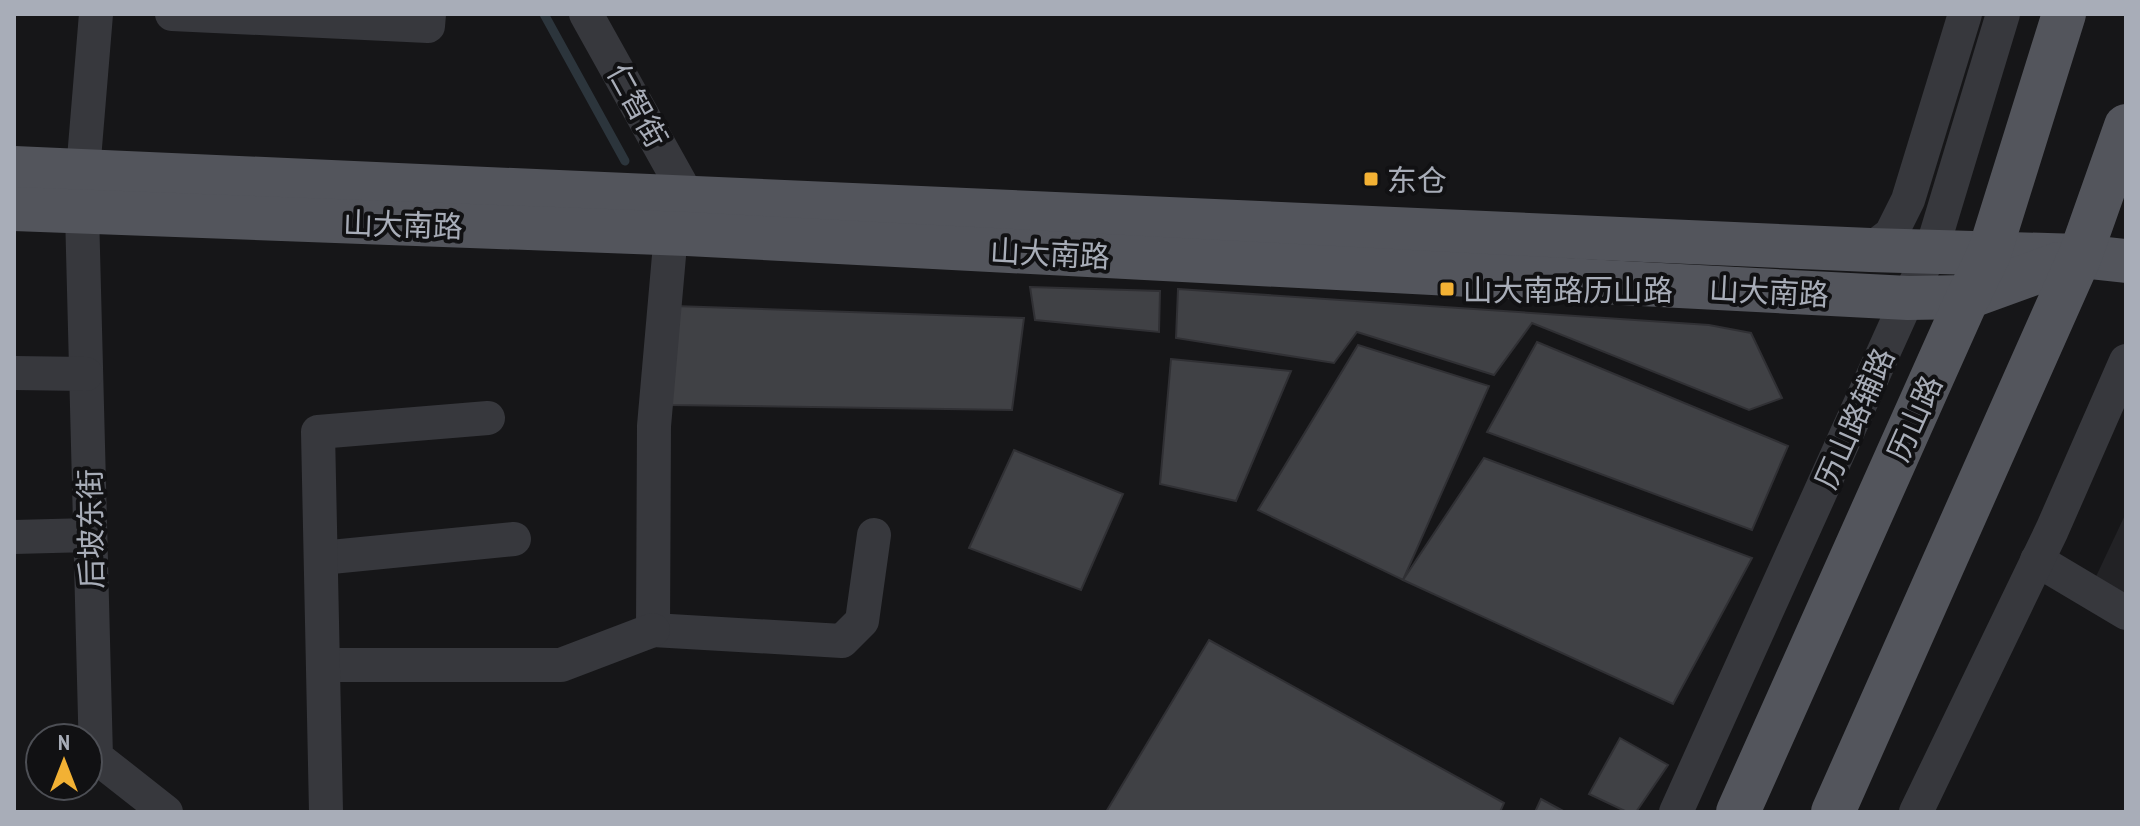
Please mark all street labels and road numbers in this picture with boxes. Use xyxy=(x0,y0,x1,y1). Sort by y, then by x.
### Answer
street label: 仁智街 xyxy=(599,56,677,154)
street label: 山大南路 xyxy=(342,202,464,246)
street label: 山大南路 xyxy=(989,230,1111,276)
street label: 山大南路 xyxy=(1708,268,1830,314)
street label: 历山路辅路 xyxy=(1806,342,1902,494)
street label: 历山路 xyxy=(1878,369,1950,467)
street label: 后坡东街 xyxy=(69,469,111,589)

